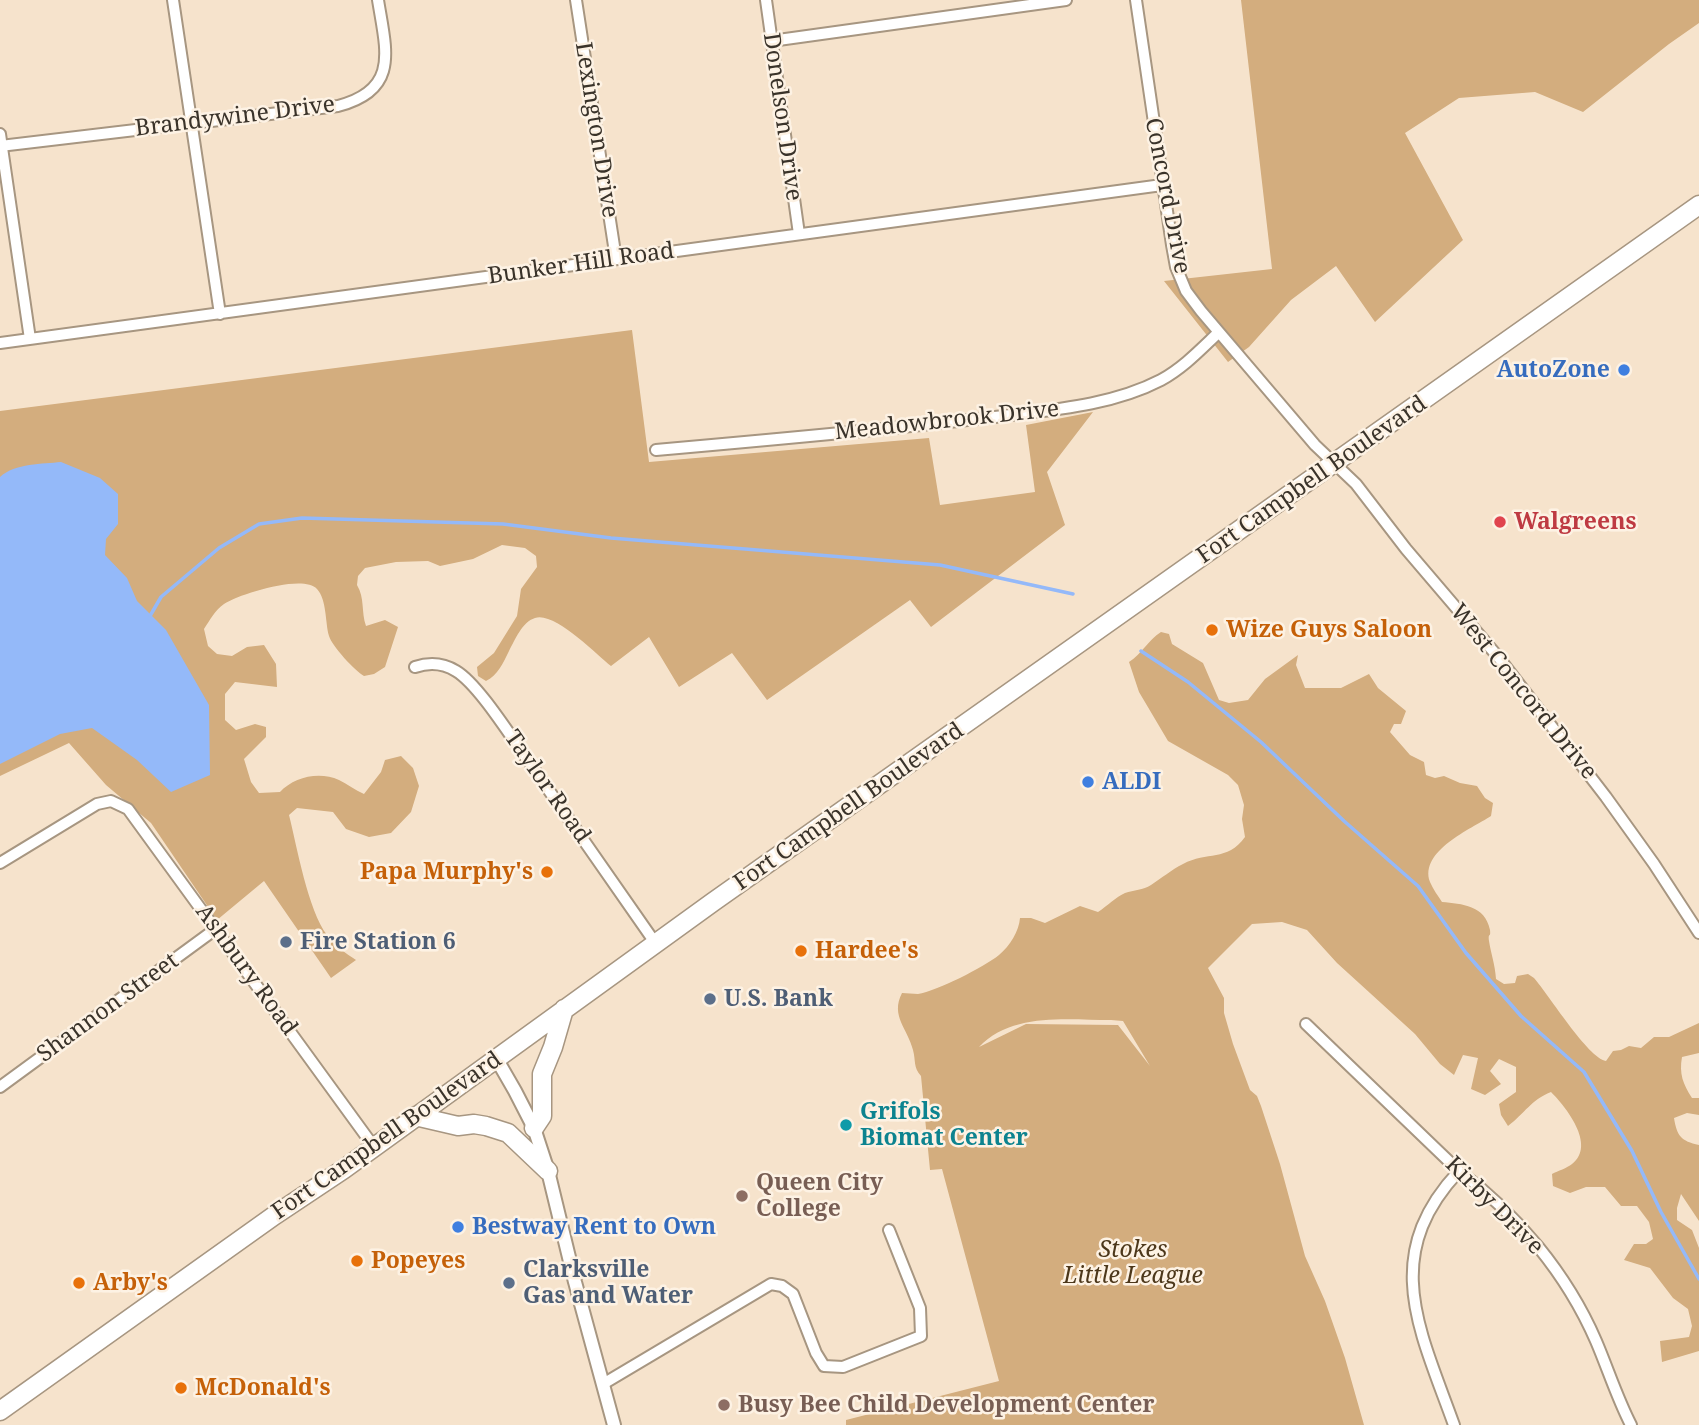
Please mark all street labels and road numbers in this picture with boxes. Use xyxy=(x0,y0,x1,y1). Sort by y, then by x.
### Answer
street label: Donelson Drive xyxy=(757,31,807,203)
street label: Lexington Drive xyxy=(569,40,623,220)
street label: Brandywine Drive xyxy=(133,91,337,143)
street label: Concord Drive xyxy=(1138,116,1196,276)
street label: Bunker Hill Road xyxy=(486,237,676,291)
street label: Fort Campbell Boulevard xyxy=(1192,390,1432,570)
street label: Meadowbrook Drive xyxy=(833,395,1061,447)
street label: West Concord Drive xyxy=(1444,599,1602,785)
street label: Fort Campbell Boulevard xyxy=(729,717,969,897)
street label: Taylor Road xyxy=(498,725,596,849)
street label: Ashbury Road xyxy=(189,899,303,1041)
street label: Shannon Street xyxy=(32,947,184,1069)
street label: Fort Campbell Boulevard xyxy=(267,1046,507,1226)
street label: Kirby Drive xyxy=(1439,1151,1549,1261)

